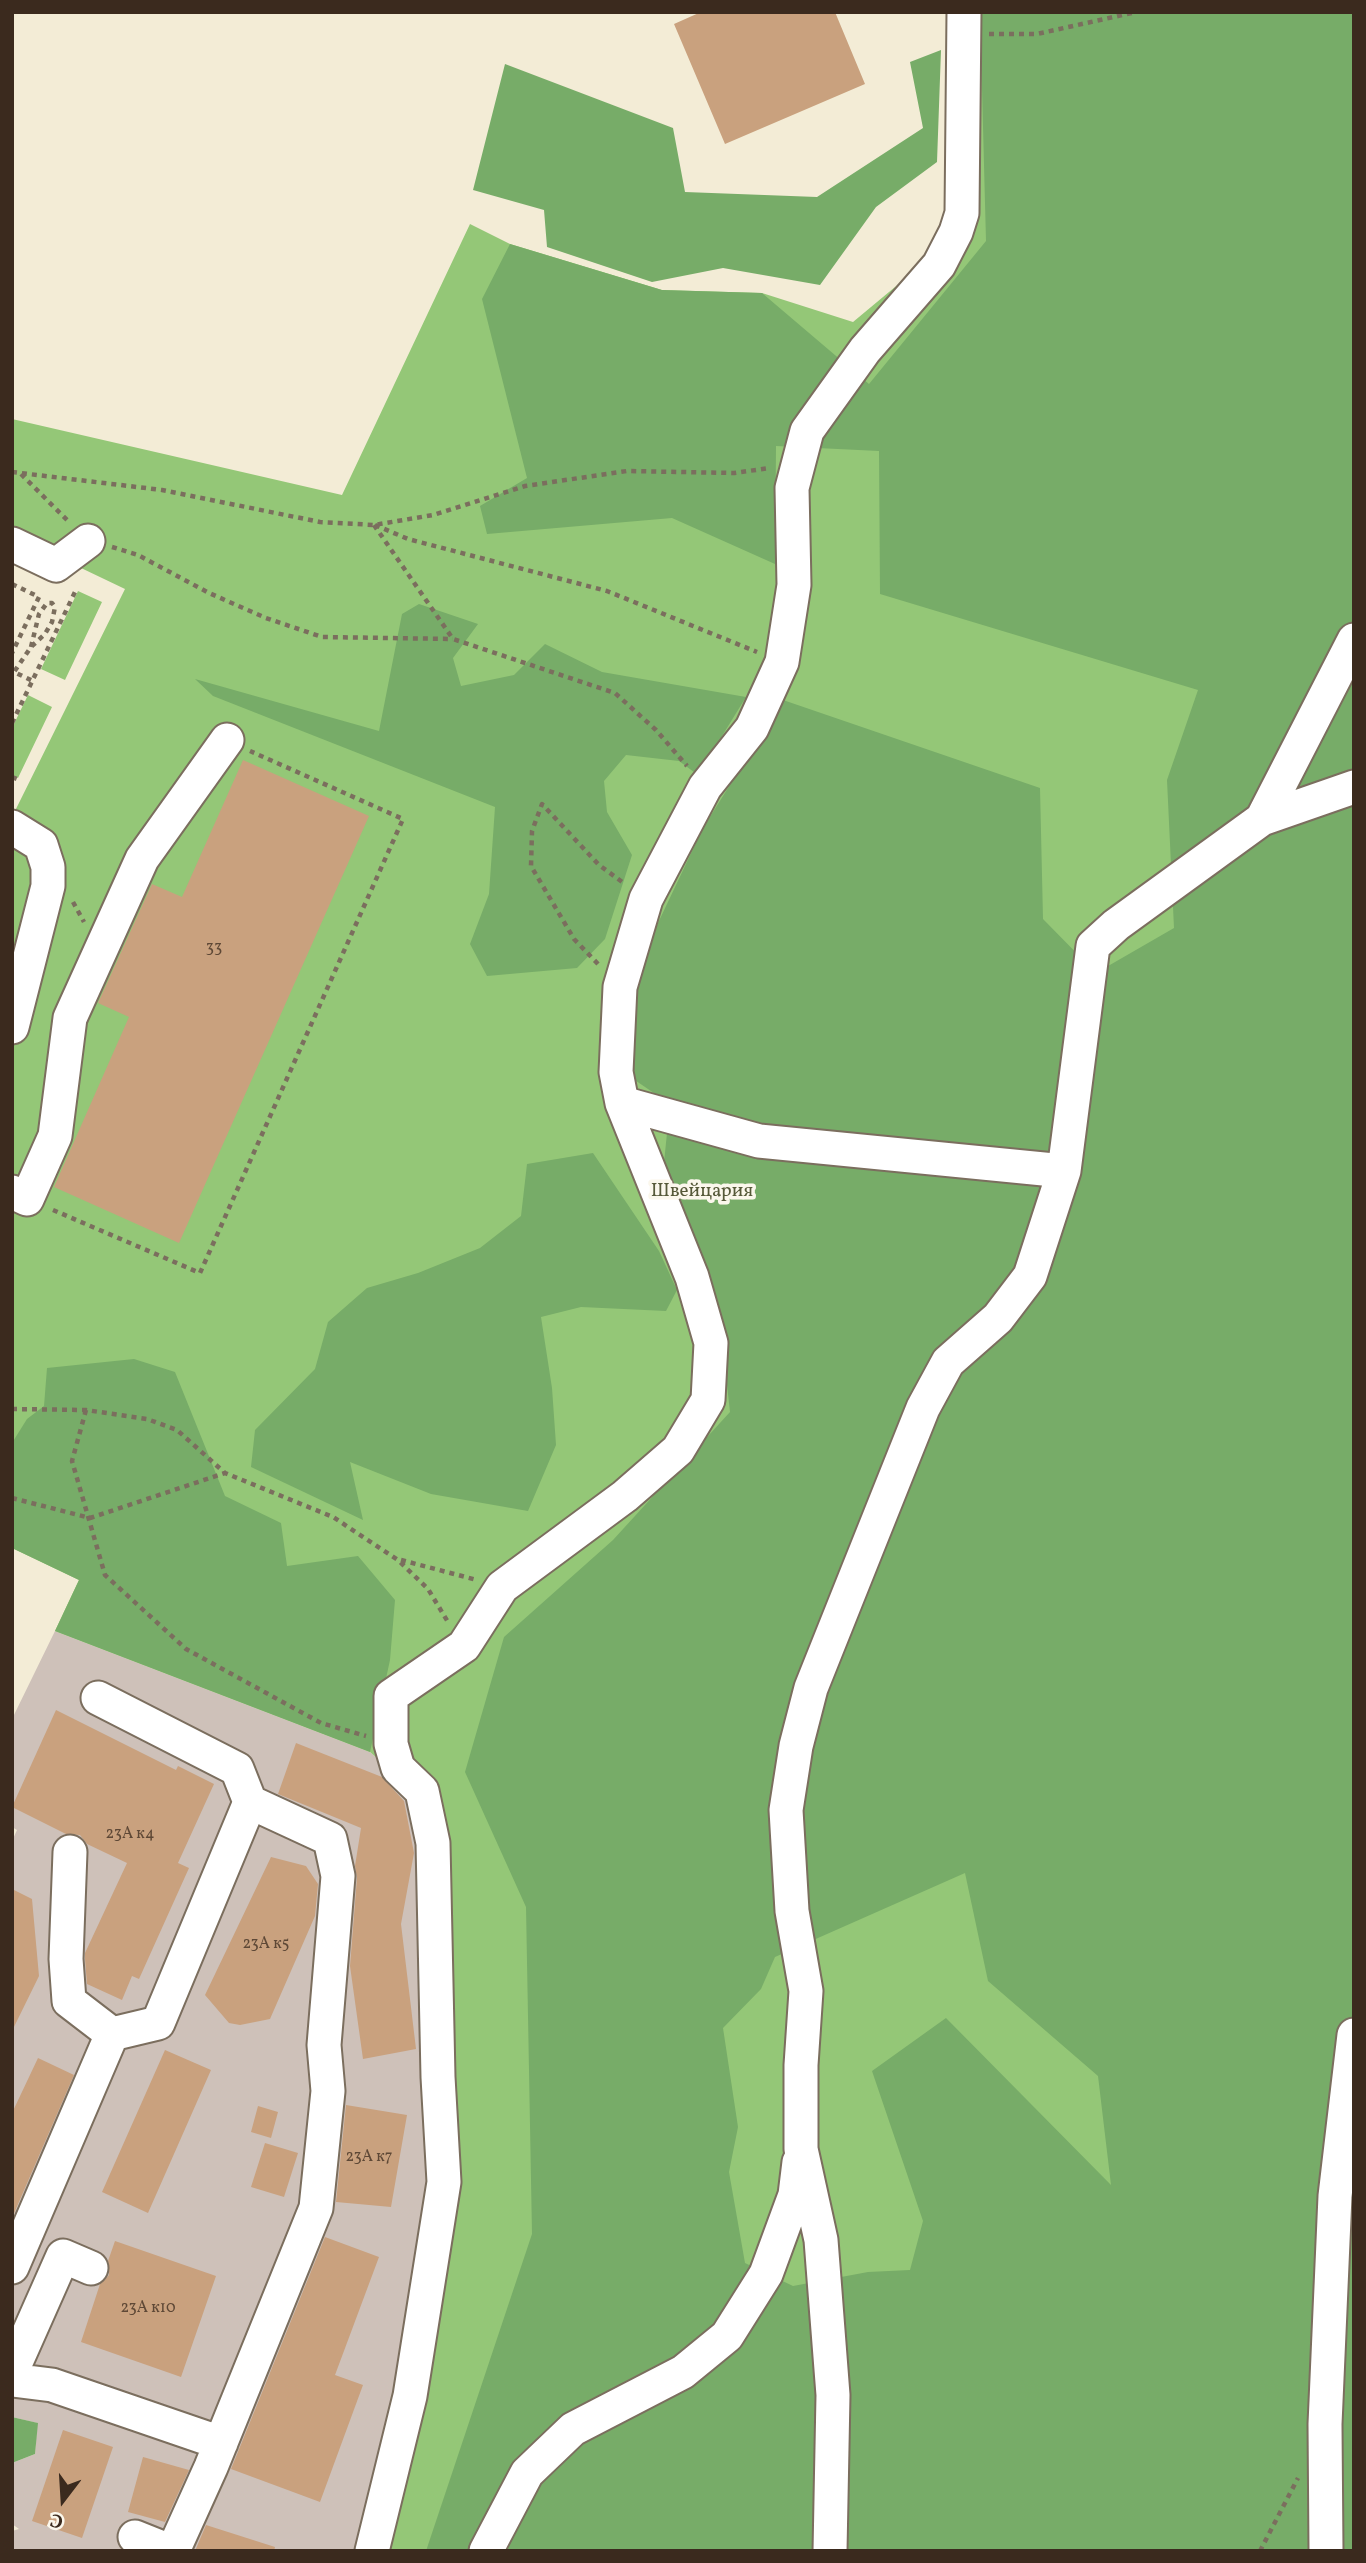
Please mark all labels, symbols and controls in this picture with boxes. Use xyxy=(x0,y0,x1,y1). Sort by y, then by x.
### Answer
house number: 33 xyxy=(206,939,222,959)
park label: Швейцария xyxy=(651,1182,753,1204)
house number: 23А к4 xyxy=(106,1825,154,1845)
house number: 23А к5 xyxy=(242,1935,290,1955)
house number: 23А к7 xyxy=(345,2148,393,2168)
house number: 23А к10 xyxy=(120,2299,176,2319)
north arrow xyxy=(28,2465,98,2535)
text: С xyxy=(47,2506,67,2534)

